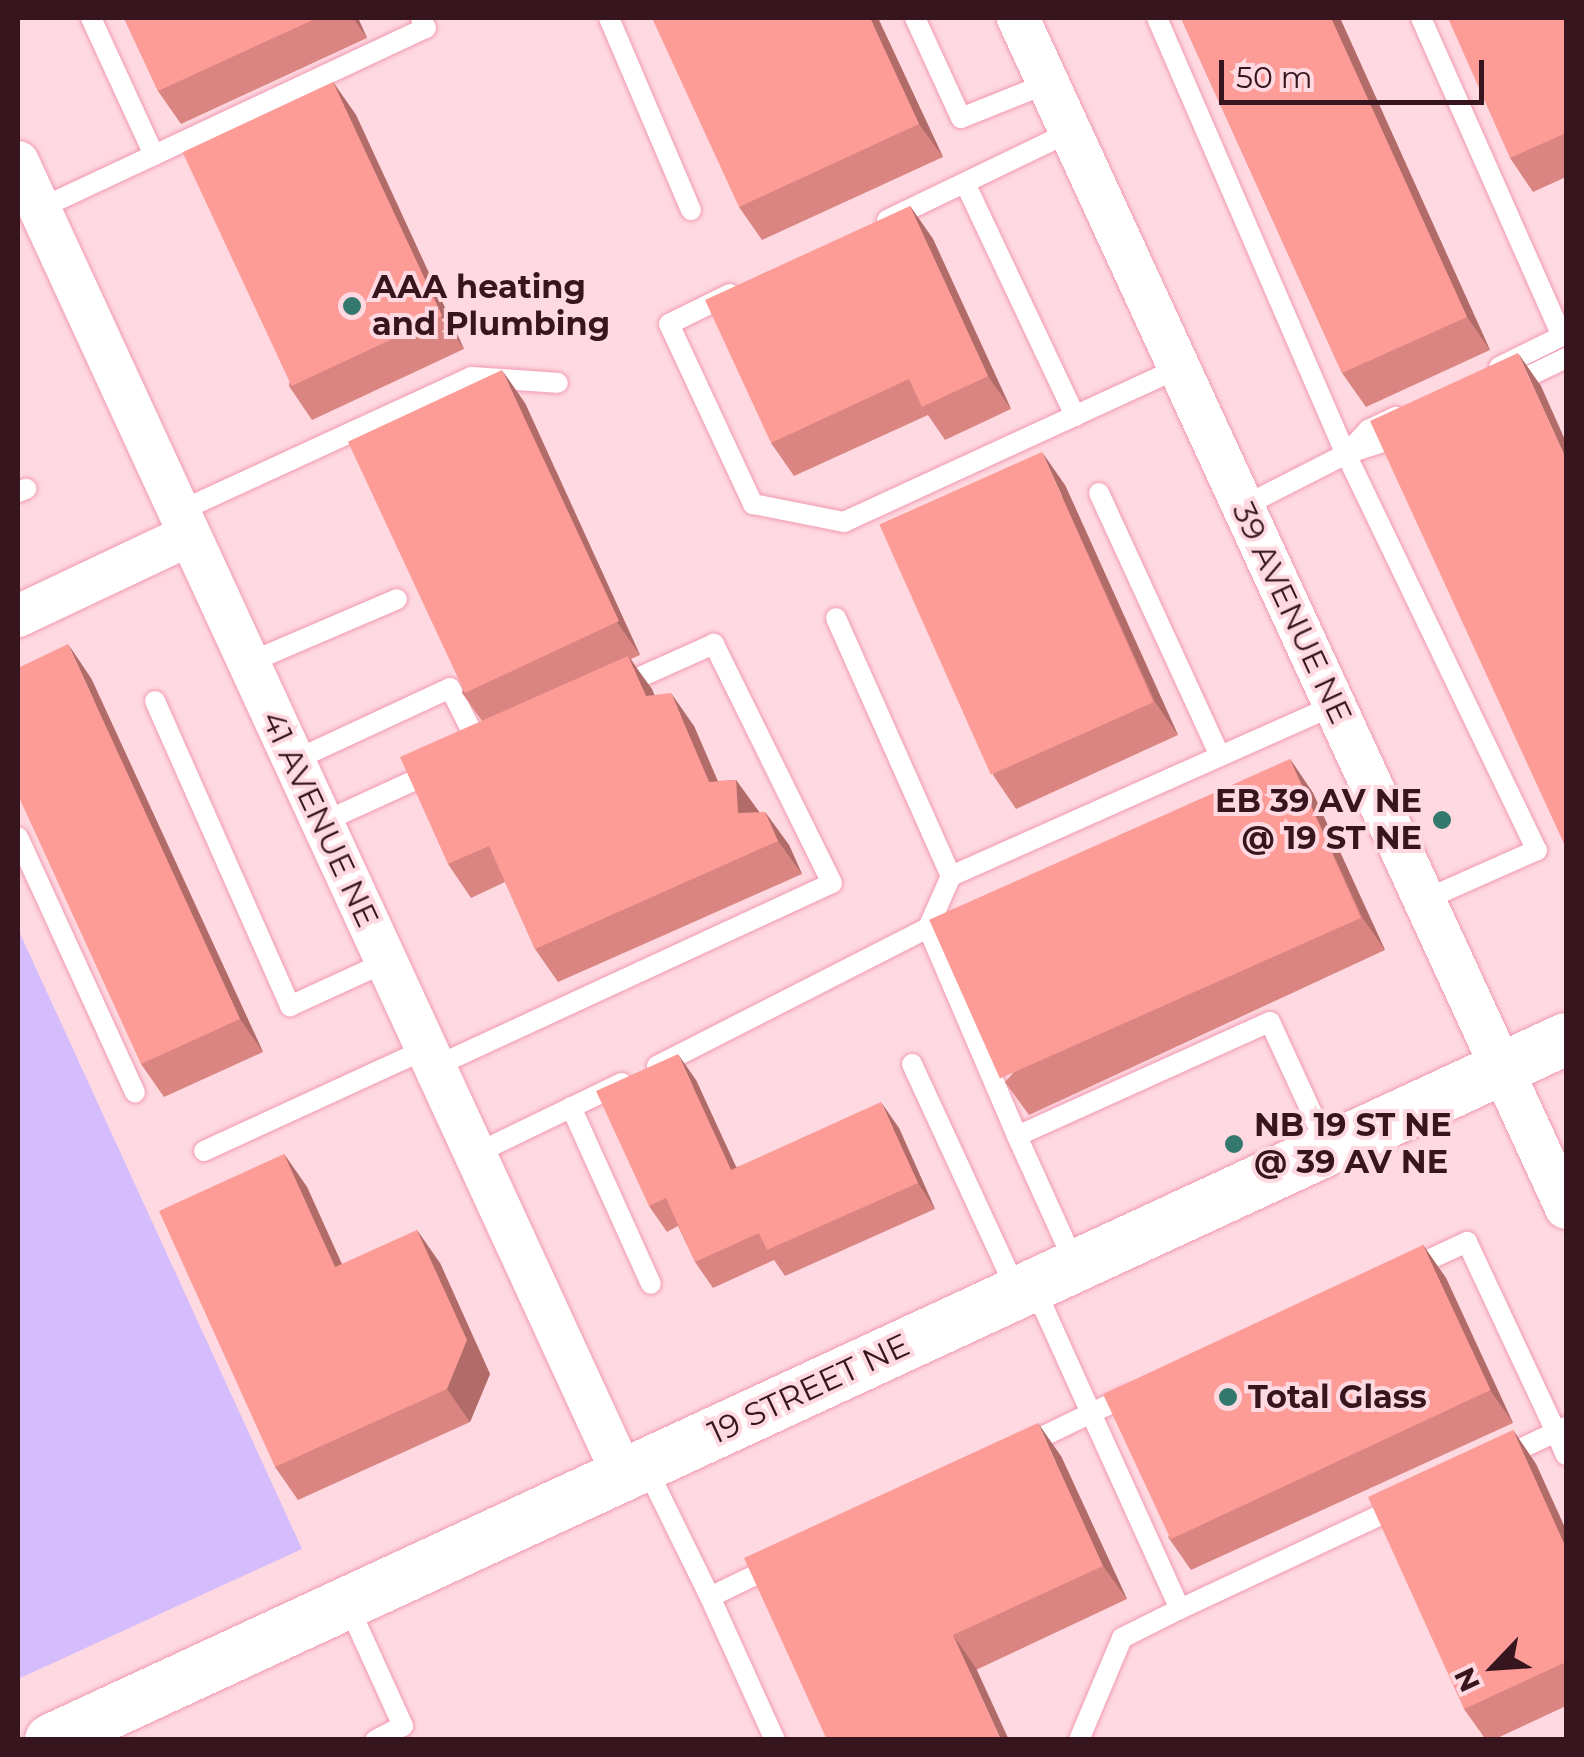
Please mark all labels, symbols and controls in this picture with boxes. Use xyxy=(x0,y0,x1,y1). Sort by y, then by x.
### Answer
scale bar xyxy=(1224,40,1489,102)
text: 50 m xyxy=(1236,59,1313,96)
place label: AAA heating and Plumbing xyxy=(372,269,610,344)
marker: AAA heating and Plumbing xyxy=(341,295,363,317)
street label: 39 AVENUE NE xyxy=(1224,496,1360,730)
street label: 41 AVENUE NE xyxy=(253,705,387,933)
place label: EB 39 AV NE @ 19 ST NE xyxy=(1215,783,1422,858)
marker: EB 39 AV NE @ 19 ST NE xyxy=(1431,809,1453,831)
place label: NB 19 ST NE @ 39 AV NE xyxy=(1254,1107,1452,1182)
marker: NB 19 ST NE @ 39 AV NE xyxy=(1223,1133,1245,1155)
street label: 19 STREET NE xyxy=(702,1326,916,1452)
place label: Total Glass xyxy=(1248,1378,1427,1416)
marker: Total Glass xyxy=(1217,1386,1239,1408)
north arrow xyxy=(1444,1617,1544,1717)
text: N xyxy=(1447,1662,1487,1697)

